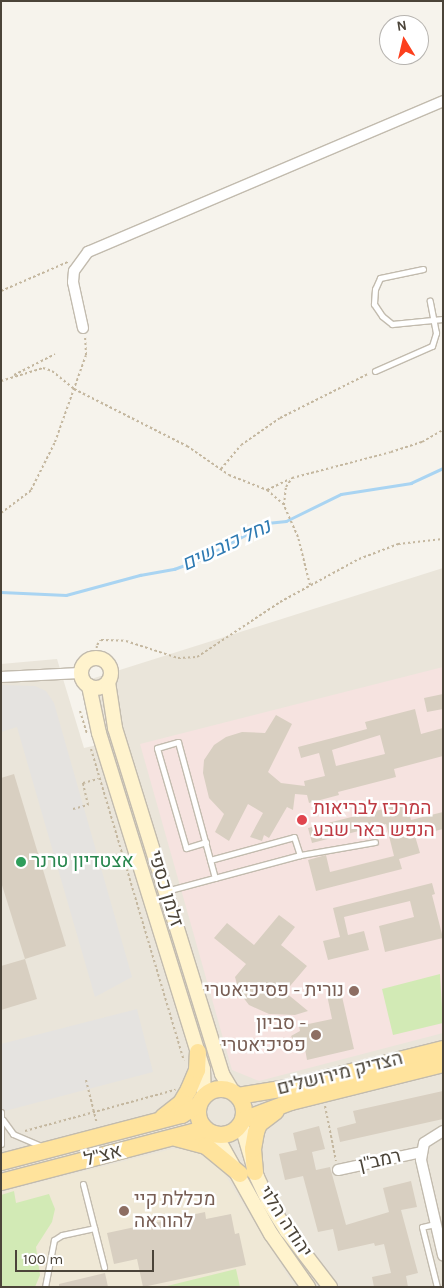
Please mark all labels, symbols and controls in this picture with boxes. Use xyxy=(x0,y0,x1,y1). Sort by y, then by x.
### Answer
north arrow xyxy=(379,15,429,65)
text: N xyxy=(395,16,408,35)
water label: נחל כובשים xyxy=(178,514,274,576)
place label: המרכז לבריאות הנפש באר שבע xyxy=(313,798,435,842)
marker: המרכז לבריאות הנפש באר שבע xyxy=(295,813,309,827)
street label: זלמן כספי xyxy=(143,848,187,930)
place label: אצטדיון טרנר xyxy=(31,851,134,873)
marker: אצטדיון טרנר xyxy=(15,856,27,868)
place label: נורית - פסיכיאטרי xyxy=(204,980,344,1002)
marker: נורית - פסיכיאטרי xyxy=(348,985,360,997)
place label: סביון - פסיכיאטרי xyxy=(221,1013,306,1057)
marker: סביון - פסיכיאטרי xyxy=(310,1029,322,1041)
street label: הצדיק מירושלים xyxy=(275,1047,405,1101)
street label: אצ"ל xyxy=(82,1140,124,1172)
street label: רמב"ן xyxy=(357,1145,403,1177)
street label: יהודה הלוי xyxy=(254,1182,316,1262)
place label: מכללת קיי להוראה xyxy=(134,1189,215,1233)
marker: מכללת קיי להוראה xyxy=(118,1205,130,1217)
scale bar xyxy=(18,1240,156,1272)
text: 100 m xyxy=(23,1250,63,1268)

